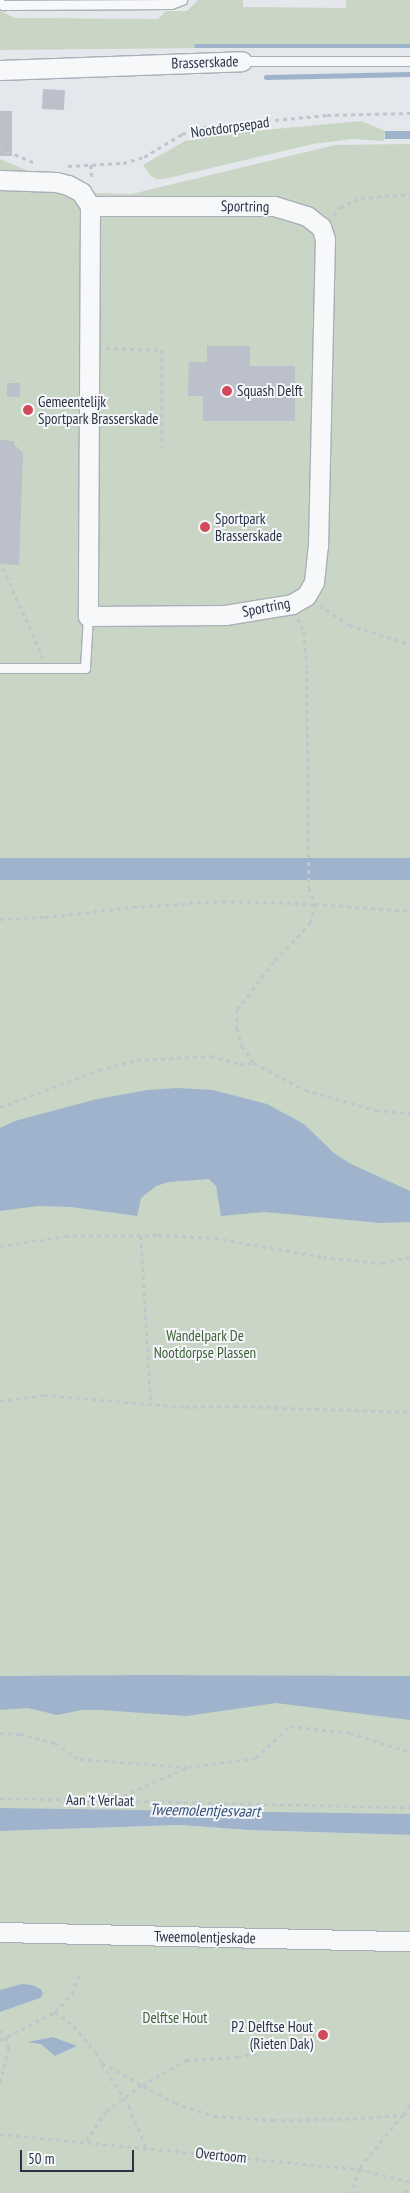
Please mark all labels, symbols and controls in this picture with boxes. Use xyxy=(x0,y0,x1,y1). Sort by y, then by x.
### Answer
street label: Brasserskade xyxy=(171,52,239,72)
street label: Nootdorpsepad xyxy=(190,113,270,141)
street label: Sportring xyxy=(221,197,269,215)
place label: Squash Delft xyxy=(237,382,303,400)
marker: Squash Delft xyxy=(221,385,233,397)
place label: Gemeentelijk Sportpark Brasserskade xyxy=(38,392,159,427)
marker: Gemeentelijk Sportpark Brasserskade xyxy=(22,404,34,416)
place label: Sportpark Brasserskade xyxy=(215,509,282,544)
marker: Sportpark Brasserskade xyxy=(199,521,211,533)
street label: Sportring xyxy=(241,594,291,620)
park label: Wandelpark De Nootdorpse Plassen xyxy=(154,1326,256,1361)
street label: Aan 't Verlaat xyxy=(65,1790,135,1810)
water label: Tweemolentjesvaart xyxy=(150,1799,260,1821)
street label: Tweemolentjeskade xyxy=(154,1927,256,1947)
park label: Delftse Hout xyxy=(143,2009,207,2027)
place label: P2 Delftse Hout (Rieten Dak) xyxy=(231,2017,313,2052)
marker: P2 Delftse Hout (Rieten Dak) xyxy=(317,2029,329,2041)
scale bar xyxy=(22,2140,136,2172)
street label: Overtoom xyxy=(195,2143,247,2167)
text: 50 m xyxy=(28,2149,54,2168)

